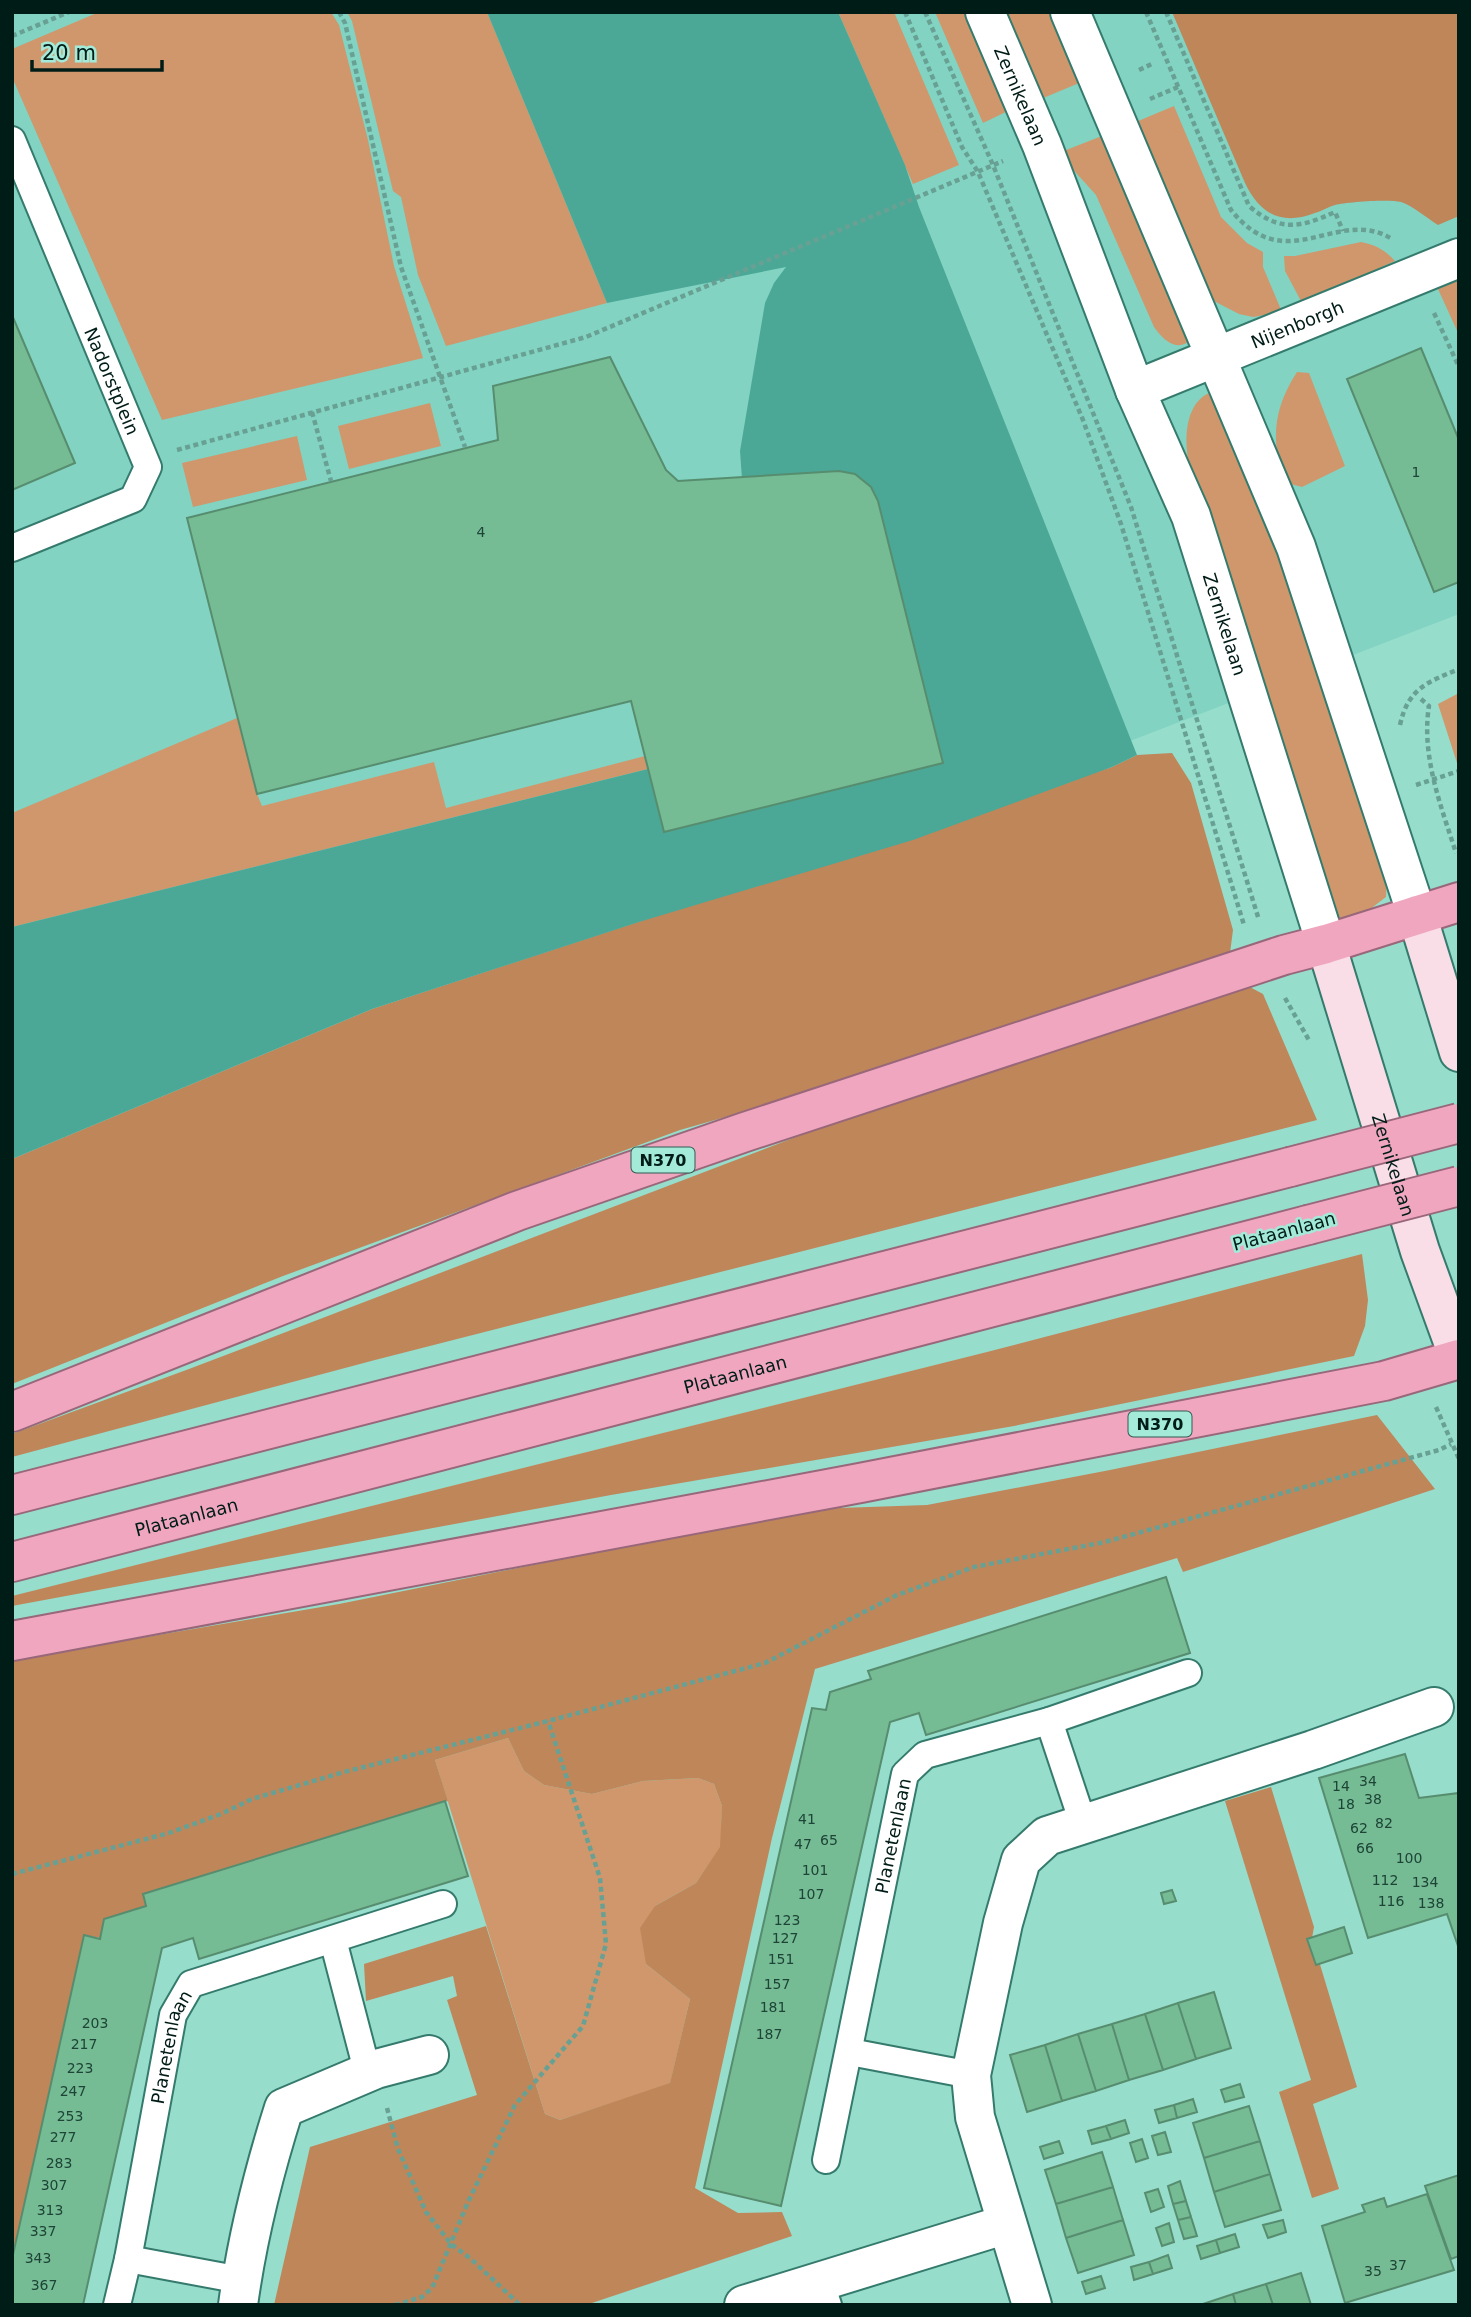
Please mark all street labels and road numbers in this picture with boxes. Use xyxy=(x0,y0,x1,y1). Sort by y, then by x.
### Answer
street label: Zernikelaan xyxy=(990,43,1051,149)
street label: Nijenborgh xyxy=(1248,296,1347,352)
street label: Nadorstplein xyxy=(80,324,144,438)
street label: Zernikelaan xyxy=(1199,570,1251,678)
street label: Zernikelaan xyxy=(1368,1111,1419,1219)
road number: N370 xyxy=(632,1148,694,1172)
street label: Plataanlaan xyxy=(1230,1207,1338,1255)
street label: Plataanlaan xyxy=(681,1351,789,1398)
road number: N370 xyxy=(1128,1412,1192,1436)
street label: Plataanlaan xyxy=(132,1493,240,1540)
street label: Planetenlaan xyxy=(870,1776,914,1895)
street label: Planetenlaan xyxy=(146,1986,196,2106)

